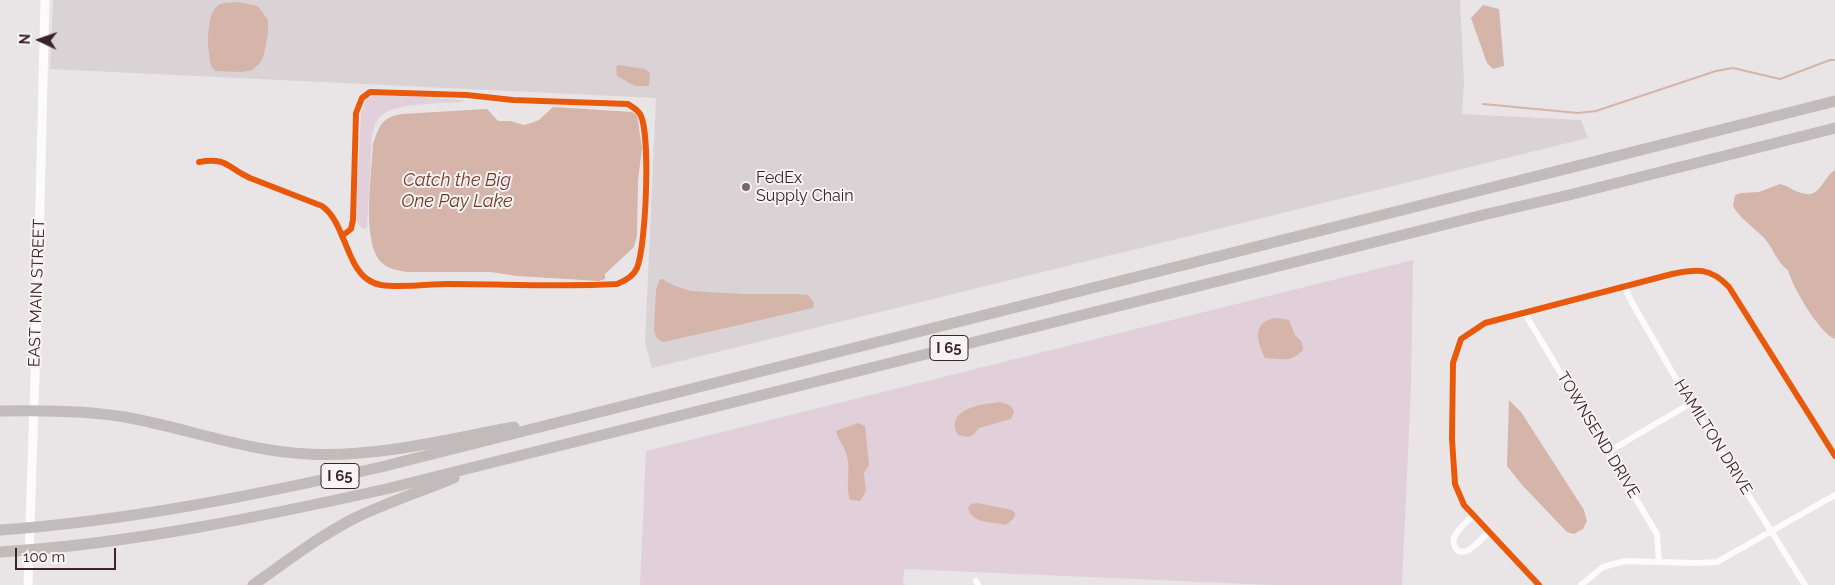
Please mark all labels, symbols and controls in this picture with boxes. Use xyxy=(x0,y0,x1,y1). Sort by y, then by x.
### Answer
north arrow xyxy=(15,15,65,65)
text: N xyxy=(17,33,33,45)
place label: FedEx Supply Chain xyxy=(756,168,854,206)
water label: Catch the Big One Pay Lake xyxy=(401,170,513,212)
marker: FedEx Supply Chain xyxy=(740,181,752,193)
street label: EAST MAIN STREET xyxy=(25,219,49,367)
road number: I 65 xyxy=(930,336,968,360)
street label: TOWNSEND DRIVE xyxy=(1553,368,1643,502)
street label: HAMILTON DRIVE xyxy=(1670,376,1756,498)
road number: I 65 xyxy=(321,464,359,488)
scale bar xyxy=(18,538,119,570)
text: 100 m xyxy=(23,548,65,566)

